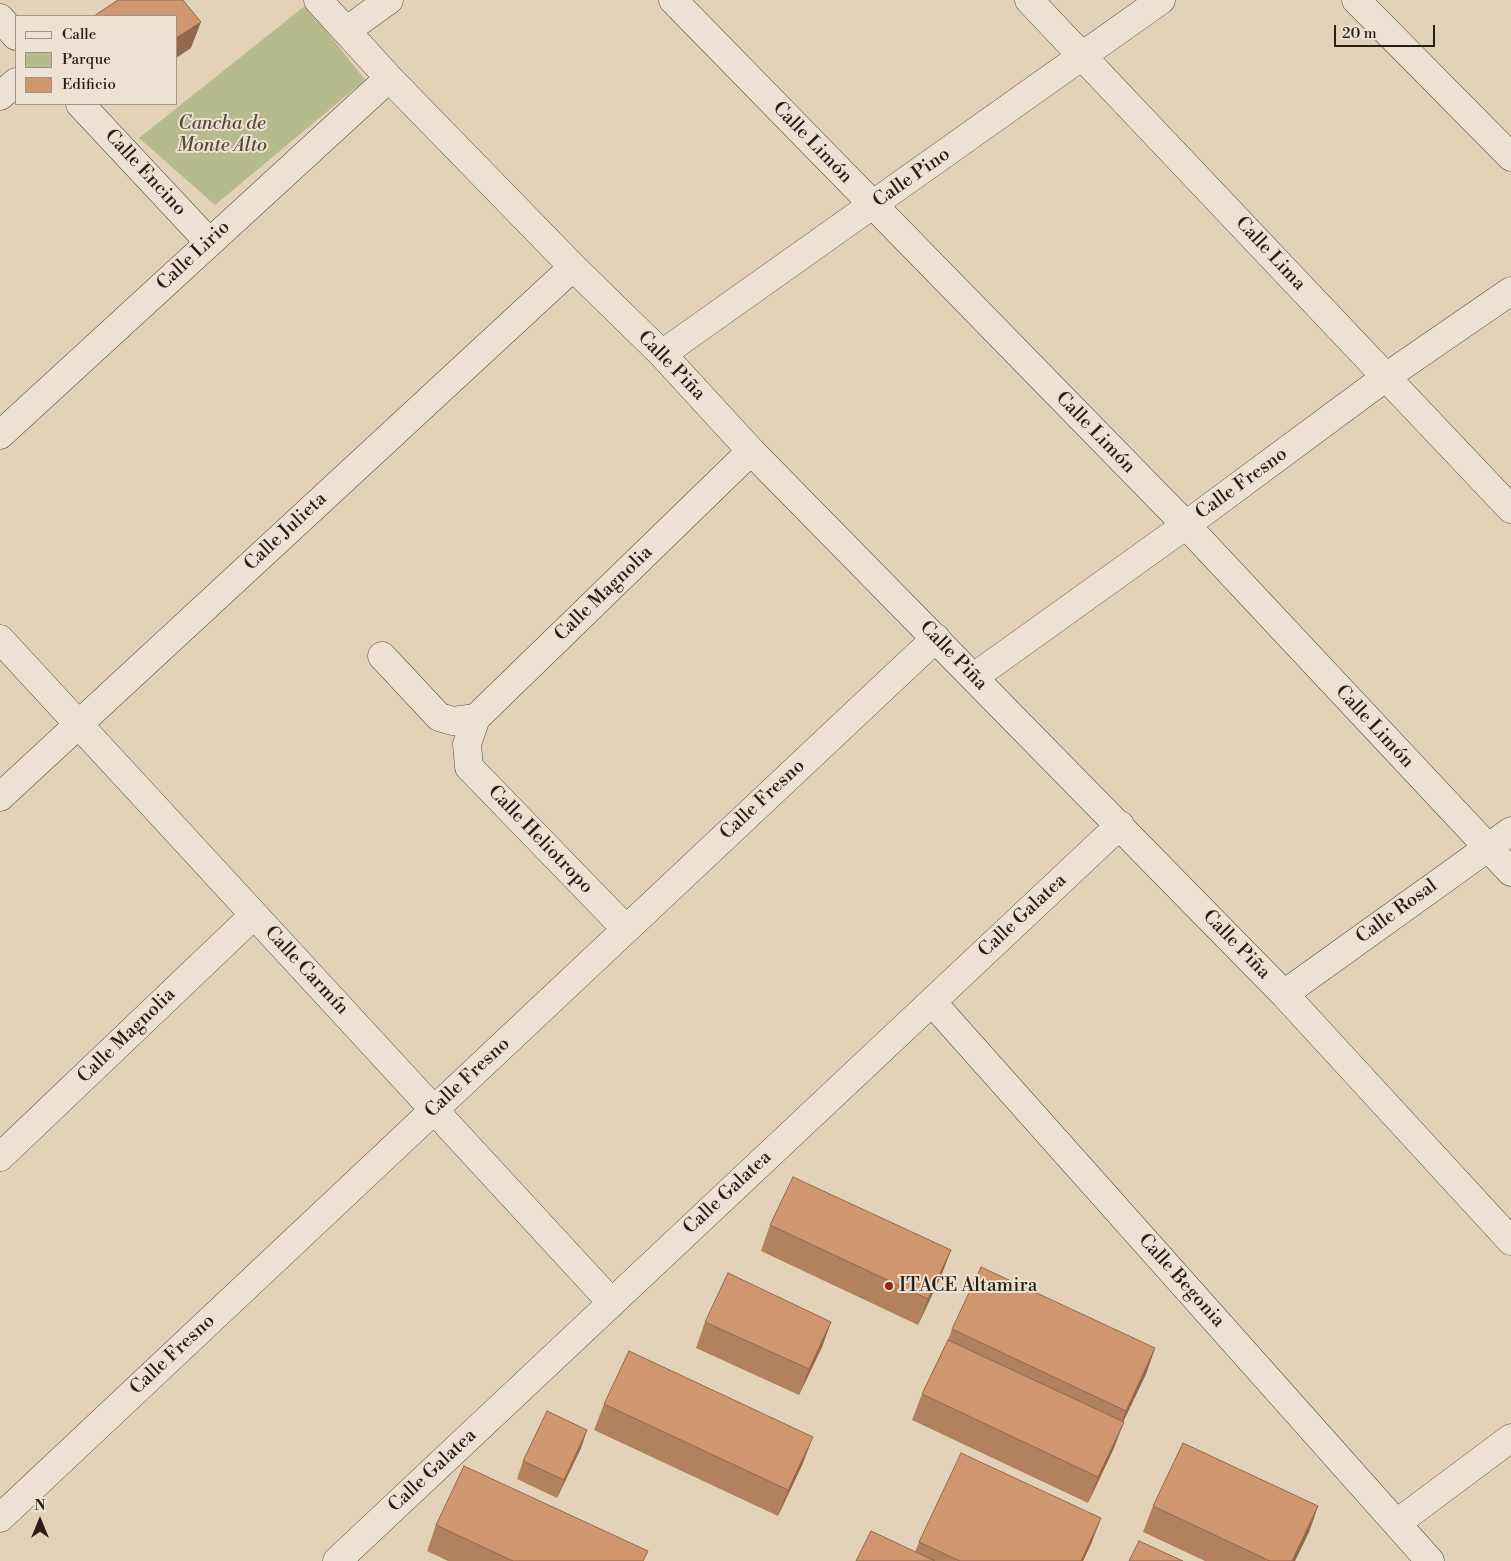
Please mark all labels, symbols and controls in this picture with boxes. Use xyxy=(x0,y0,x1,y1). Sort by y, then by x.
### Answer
legend xyxy=(15,15,178,105)
scale bar xyxy=(1336,15,1437,47)
text: 20 m xyxy=(1342,24,1377,43)
text: Calle xyxy=(62,25,96,44)
text: Parque xyxy=(62,50,111,69)
text: Edificio xyxy=(62,75,116,94)
street label: Calle Limón xyxy=(767,97,857,189)
park label: Cancha de Monte Alto xyxy=(177,113,267,157)
street label: Calle Encino xyxy=(99,125,191,221)
street label: Calle Pino xyxy=(869,143,955,213)
street label: Calle Lima xyxy=(1230,212,1310,296)
street label: Calle Lirio xyxy=(153,216,235,296)
street label: Calle Piña xyxy=(632,327,710,405)
street label: Calle Limón xyxy=(1050,387,1140,479)
street label: Calle Fresno xyxy=(1192,443,1292,525)
street label: Calle Julieta xyxy=(240,488,332,576)
street label: Calle Magnolia xyxy=(550,542,658,646)
street label: Calle Piña xyxy=(914,617,992,695)
street label: Calle Limón xyxy=(1330,681,1418,773)
street label: Calle Fresno xyxy=(716,755,810,845)
street label: Calle Heliotropo xyxy=(483,781,597,899)
street label: Calle Galatea xyxy=(974,869,1072,963)
street label: Calle Rosal xyxy=(1352,875,1442,949)
street label: Calle Piña xyxy=(1197,906,1275,984)
street label: Calle Carmín xyxy=(259,922,353,1020)
street label: Calle Magnolia xyxy=(73,984,181,1088)
street label: Calle Fresno xyxy=(421,1033,515,1123)
street label: Calle Galatea xyxy=(679,1146,777,1240)
street label: Calle Begonia xyxy=(1133,1229,1229,1333)
place label: ITACE Altamira xyxy=(899,1275,1037,1297)
marker: ITACE Altamira xyxy=(883,1280,895,1292)
street label: Calle Fresno xyxy=(126,1310,220,1400)
street label: Calle Galatea xyxy=(384,1424,482,1518)
north arrow xyxy=(15,1496,65,1546)
text: N xyxy=(34,1497,46,1515)

